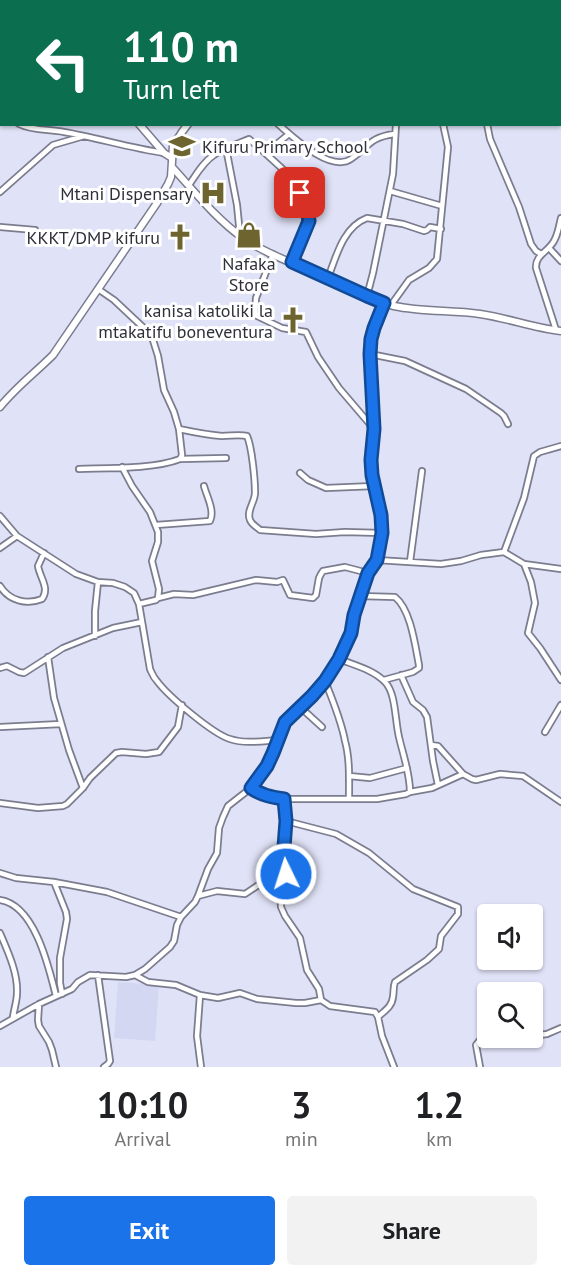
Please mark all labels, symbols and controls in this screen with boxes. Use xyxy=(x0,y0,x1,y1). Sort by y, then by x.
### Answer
text: 110 m xyxy=(123,19,239,74)
icon: left xyxy=(24,24,102,102)
text: Turn left xyxy=(123,72,220,106)
school or university icon: Kifuru Primary School xyxy=(167,131,197,161)
place label: Kifuru Primary School xyxy=(202,135,369,158)
pin xyxy=(274,167,325,218)
icon: arrive xyxy=(283,176,316,209)
hospital icon: Mtani Dispensary xyxy=(198,178,228,208)
place label: Mtani Dispensary xyxy=(60,182,194,205)
shop icon: Nafaka Store xyxy=(234,220,264,250)
church icon: KKKT/DMP kifuru xyxy=(165,222,195,252)
place label: KKKT/DMP kifuru xyxy=(26,226,160,249)
place label: Nafaka Store xyxy=(222,252,276,296)
place label: kanisa katoliki la mtakatifu boneventura xyxy=(98,299,273,343)
church icon: kanisa katoliki la mtakatifu boneventura xyxy=(278,305,308,335)
position arrow xyxy=(254,842,318,906)
map controls xyxy=(477,904,543,1048)
button: sound xyxy=(477,904,543,970)
button: search xyxy=(477,982,543,1048)
text: 10:10 xyxy=(97,1081,188,1128)
text: 3 xyxy=(291,1081,312,1128)
text: 1.2 xyxy=(414,1081,464,1128)
text: Arrival xyxy=(114,1126,171,1152)
text: min xyxy=(285,1126,318,1152)
text: km xyxy=(426,1126,452,1152)
button: Exit xyxy=(24,1196,275,1265)
button: Share xyxy=(287,1196,537,1265)

